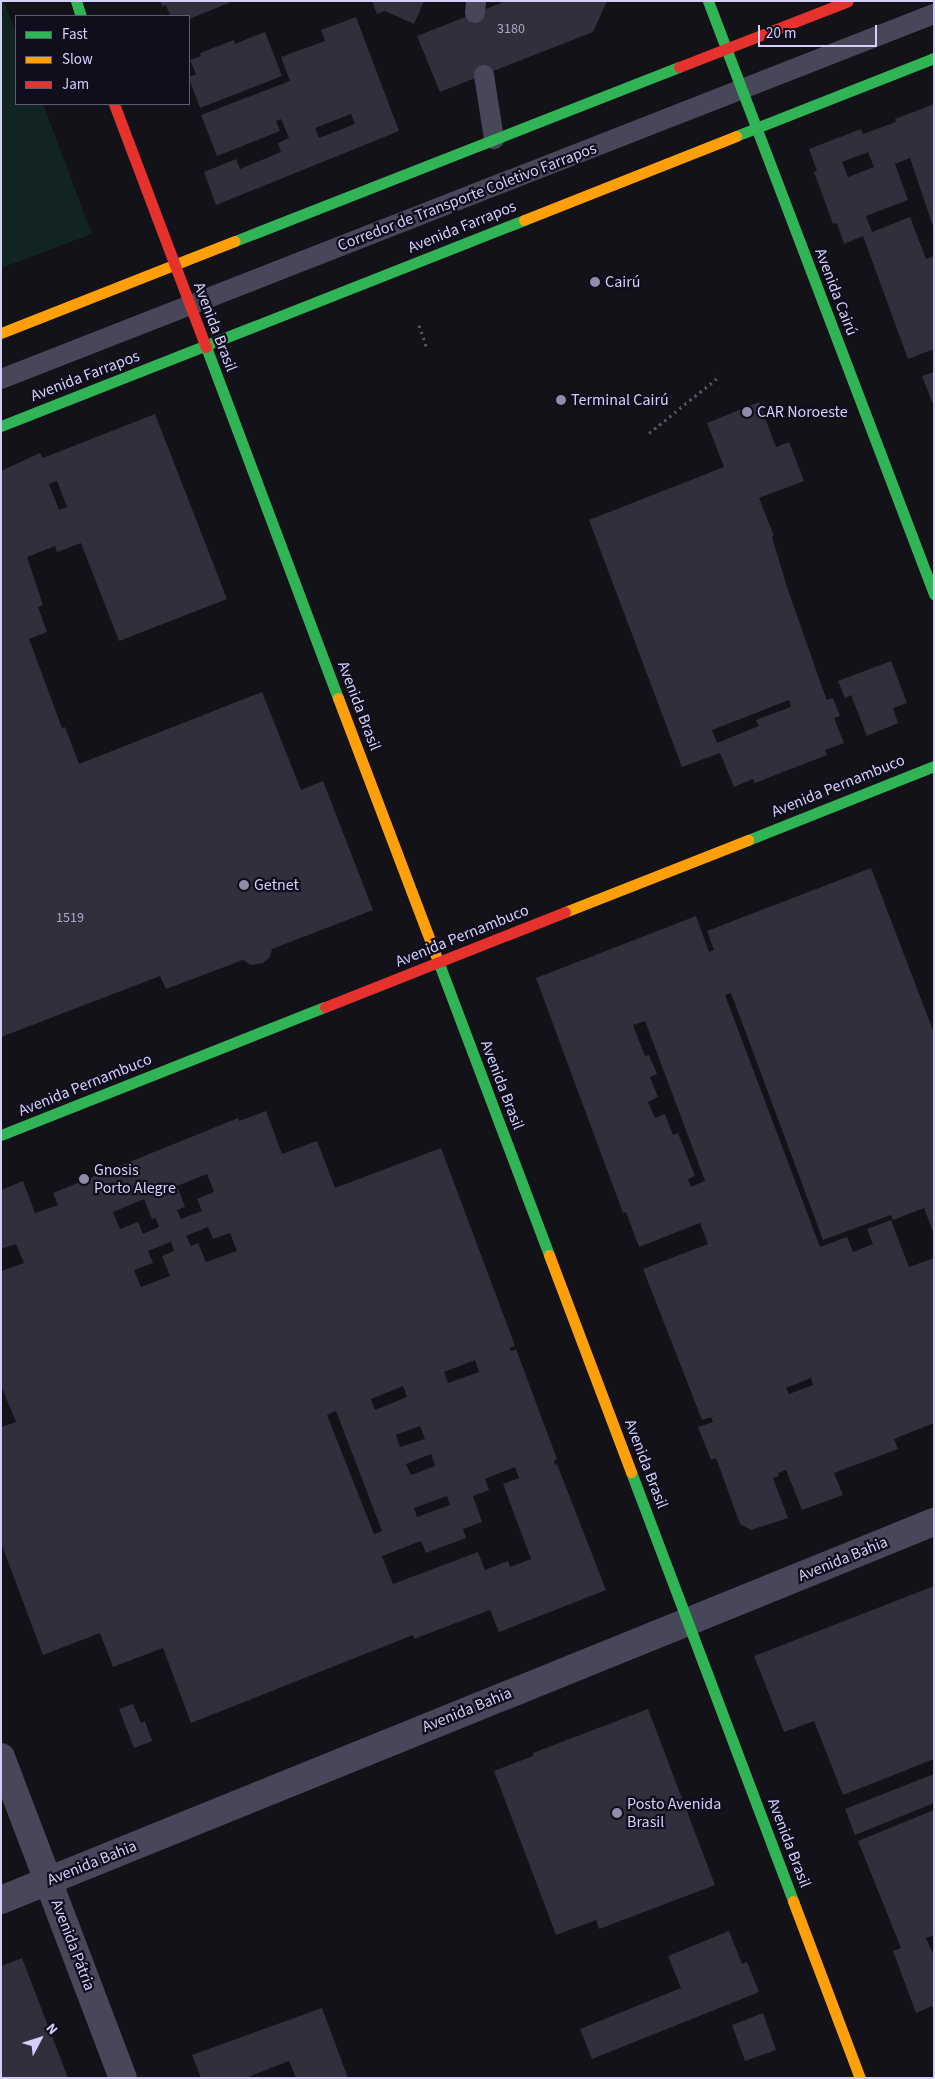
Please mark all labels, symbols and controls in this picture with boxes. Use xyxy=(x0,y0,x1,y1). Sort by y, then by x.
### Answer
legend xyxy=(15,15,190,105)
scale bar xyxy=(760,15,879,47)
house number: 3180 xyxy=(497,21,525,37)
text: 20 m xyxy=(766,23,796,44)
text: Fast xyxy=(62,24,88,45)
text: Slow xyxy=(62,49,93,70)
text: Jam xyxy=(62,74,89,95)
street label: Corredor de Transporte Coletivo Farrapos xyxy=(335,139,599,255)
street label: Avenida Farrapos xyxy=(405,197,519,257)
street label: Avenida Cairú xyxy=(811,246,861,338)
place label: Cairú xyxy=(605,272,640,292)
marker: Cairú xyxy=(589,276,601,288)
street label: Avenida Brasil xyxy=(189,280,241,374)
street label: Avenida Farrapos xyxy=(28,346,142,406)
place label: Terminal Cairú xyxy=(571,390,669,410)
marker: Terminal Cairú xyxy=(555,394,567,406)
place label: CAR Noroeste xyxy=(757,402,848,422)
marker: CAR Noroeste xyxy=(741,406,753,418)
street label: Avenida Brasil xyxy=(333,659,385,753)
street label: Avenida Pernambuco xyxy=(768,750,908,822)
place label: Getnet xyxy=(254,875,299,895)
marker: Getnet xyxy=(238,879,250,891)
street label: Avenida Pernambuco xyxy=(392,900,532,972)
house number: 1519 xyxy=(56,910,84,926)
street label: Avenida Brasil xyxy=(476,1038,528,1132)
street label: Avenida Pernambuco xyxy=(15,1049,155,1121)
place label: Gnosis Porto Alegre xyxy=(94,1160,176,1198)
marker: Gnosis Porto Alegre xyxy=(78,1173,90,1185)
street label: Avenida Brasil xyxy=(620,1417,672,1511)
street label: Avenida Bahia xyxy=(795,1532,891,1586)
street label: Avenida Bahia xyxy=(419,1683,515,1737)
place label: Posto Avenida Brasil xyxy=(627,1794,721,1832)
street label: Avenida Brasil xyxy=(763,1796,815,1890)
marker: Posto Avenida Brasil xyxy=(611,1807,623,1819)
street label: Avenida Bahia xyxy=(44,1836,140,1890)
street label: Avenida Pátria xyxy=(47,1897,99,1993)
north arrow xyxy=(15,2014,65,2064)
text: N xyxy=(41,2019,62,2039)

